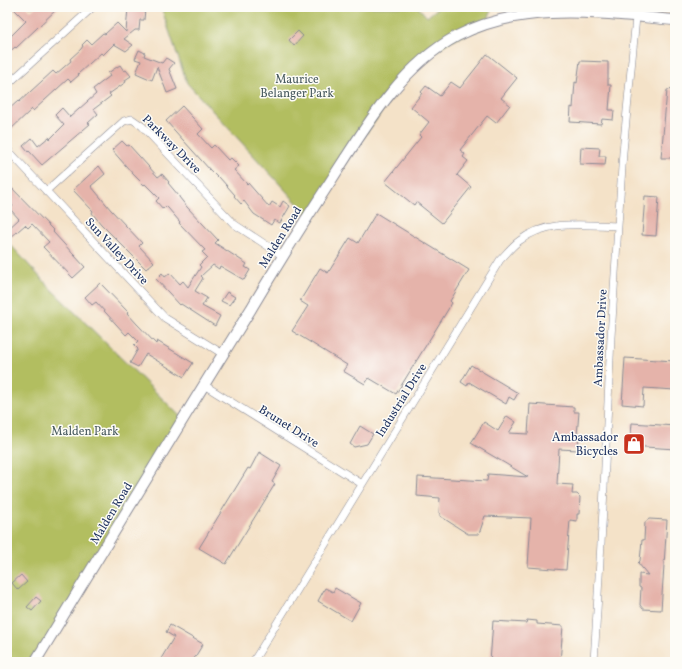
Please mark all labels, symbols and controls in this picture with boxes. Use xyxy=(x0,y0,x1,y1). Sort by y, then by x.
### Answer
park label: Maurice Belanger Park xyxy=(260,72,334,102)
street label: Parkway Drive xyxy=(138,112,204,178)
street label: Malden Road xyxy=(256,203,306,271)
street label: Sun Valley Drive xyxy=(81,215,152,289)
street label: Ambassador Drive xyxy=(590,289,612,387)
street label: Industrial Drive xyxy=(373,360,431,440)
street label: Brunet Drive xyxy=(255,402,322,452)
park label: Malden Park xyxy=(51,424,119,440)
place label: Ambassador Bicycles xyxy=(552,430,618,460)
shop icon: Ambassador Bicycles xyxy=(621,431,647,457)
street label: Malden Road xyxy=(87,479,137,548)

